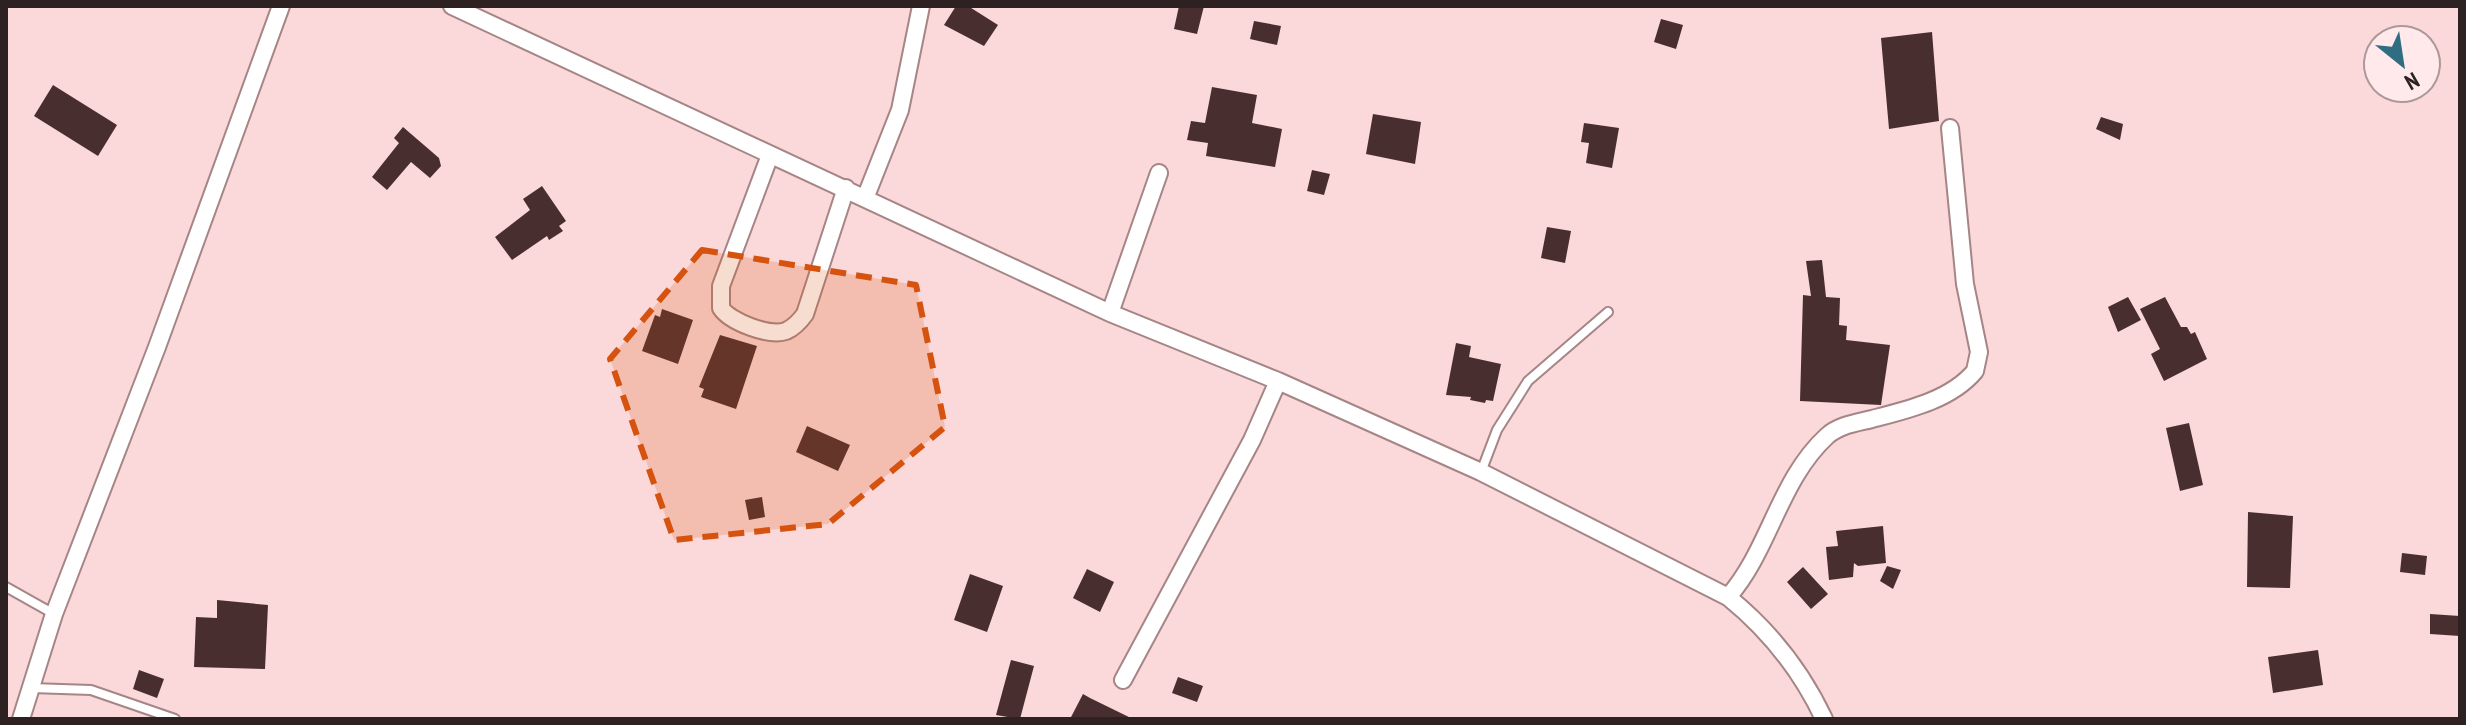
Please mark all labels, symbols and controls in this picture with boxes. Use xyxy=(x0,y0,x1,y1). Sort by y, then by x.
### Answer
north arrow xyxy=(2362,24,2442,104)
text: N xyxy=(2400,66,2424,96)

